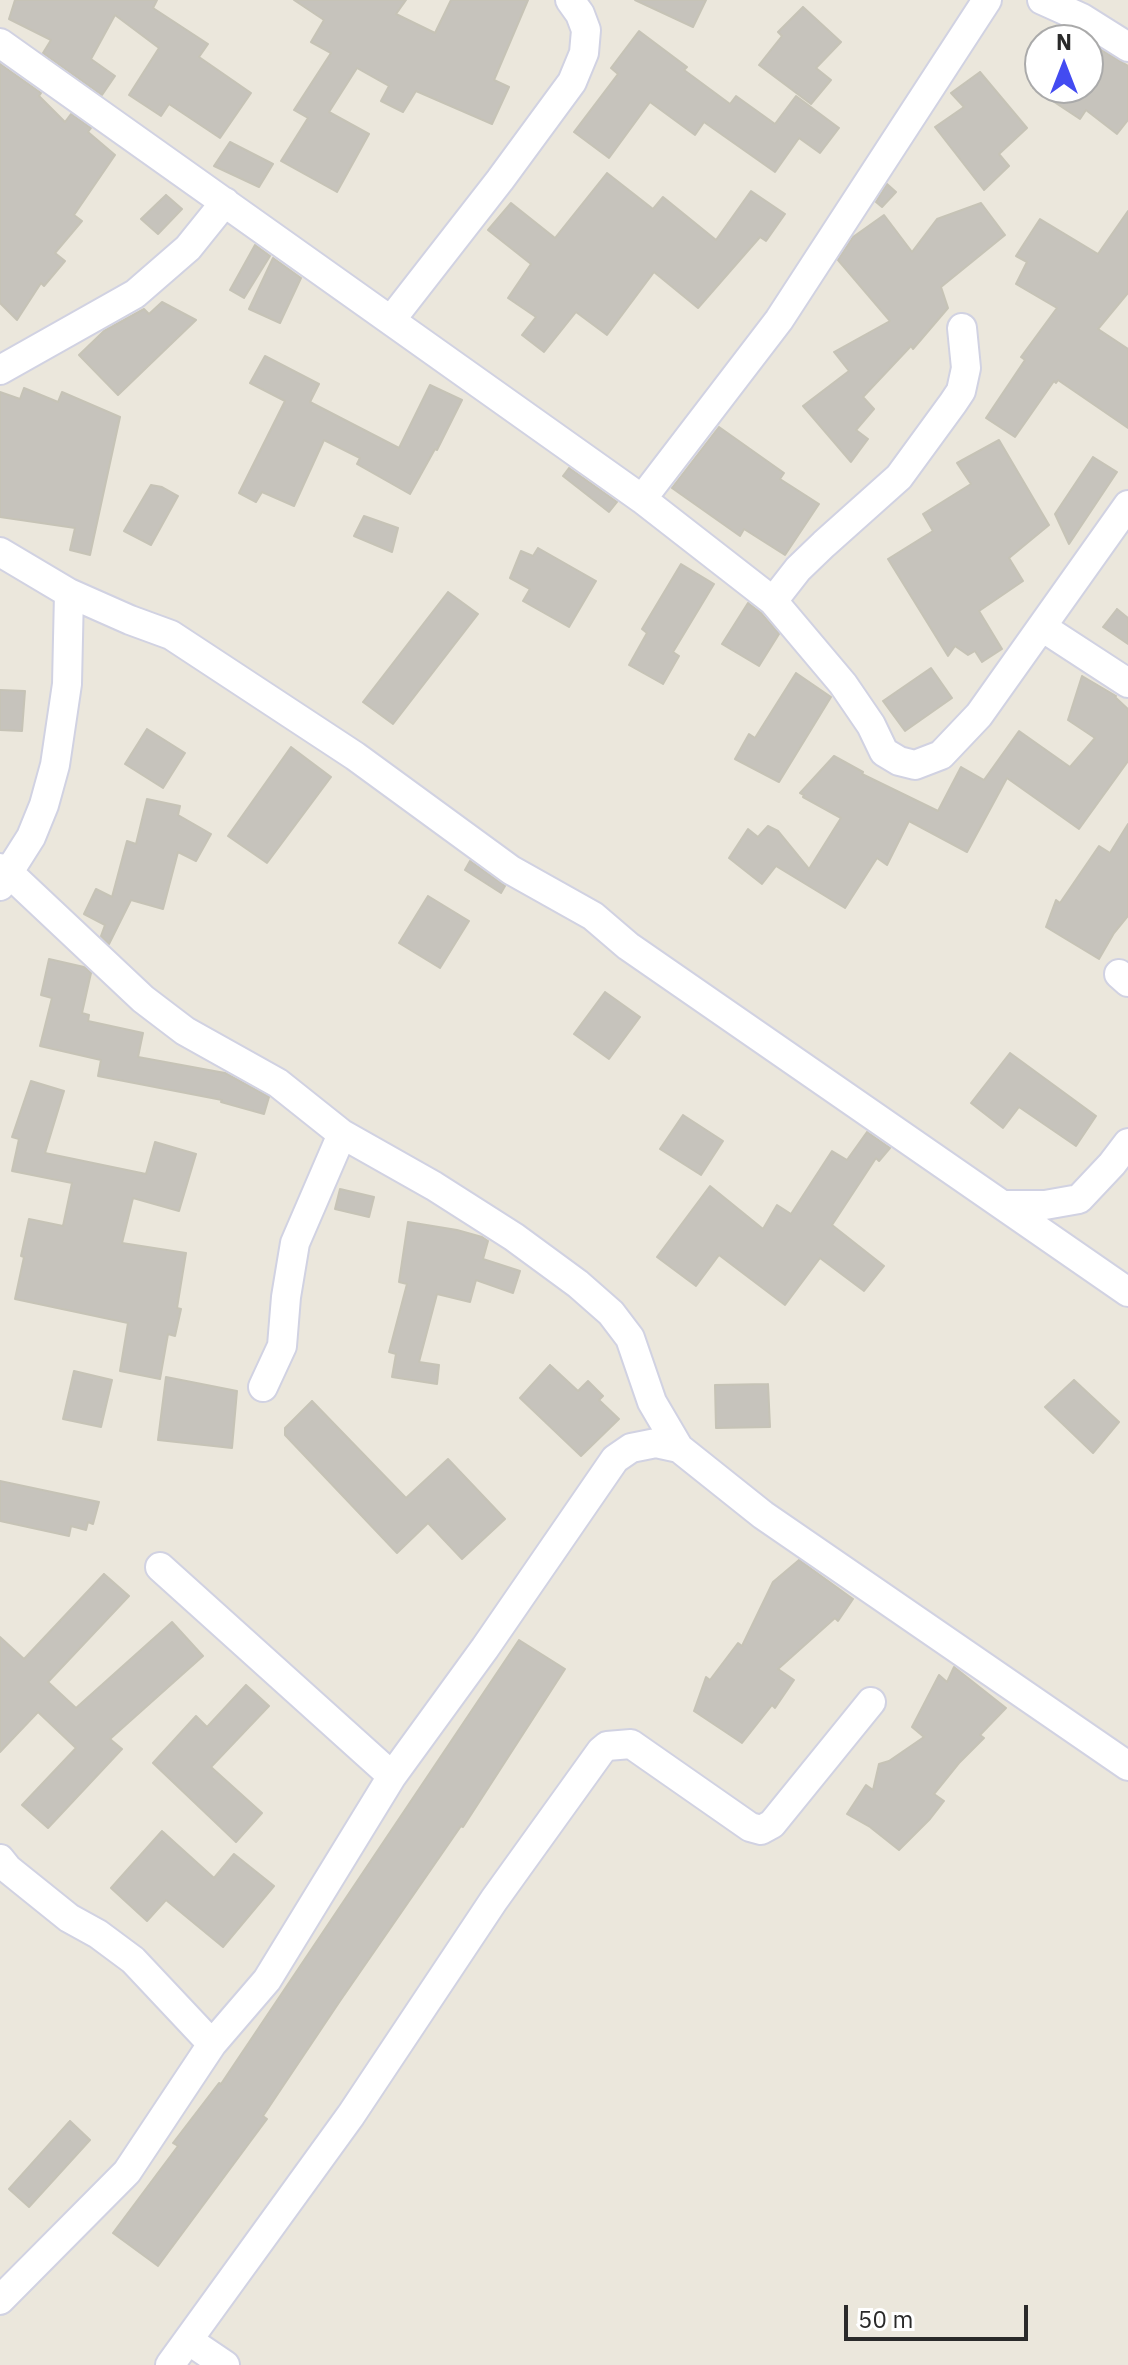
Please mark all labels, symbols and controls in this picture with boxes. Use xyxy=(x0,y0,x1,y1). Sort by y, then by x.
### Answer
north arrow xyxy=(1024,24,1104,104)
text: N xyxy=(1056,27,1072,56)
scale bar xyxy=(848,2289,1032,2339)
text: 50 m xyxy=(858,2303,913,2335)

